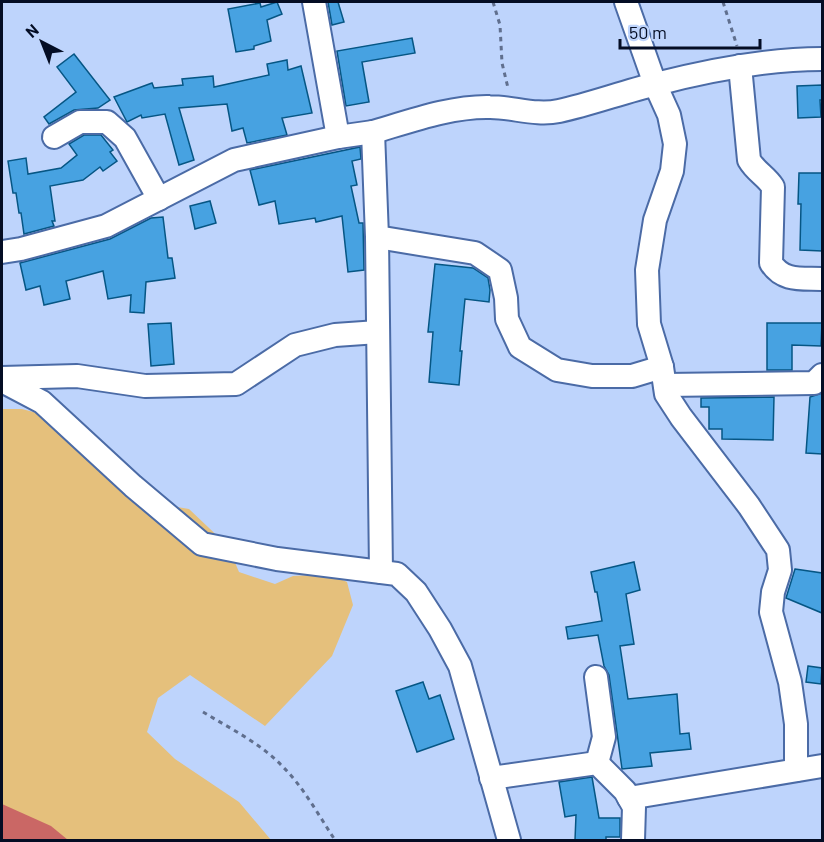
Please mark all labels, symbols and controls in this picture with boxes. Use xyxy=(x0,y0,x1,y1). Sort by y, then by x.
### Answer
north arrow xyxy=(12,12,72,72)
scale bar xyxy=(620,12,760,50)
text: N xyxy=(21,20,42,41)
text: 50 m xyxy=(629,21,667,43)

